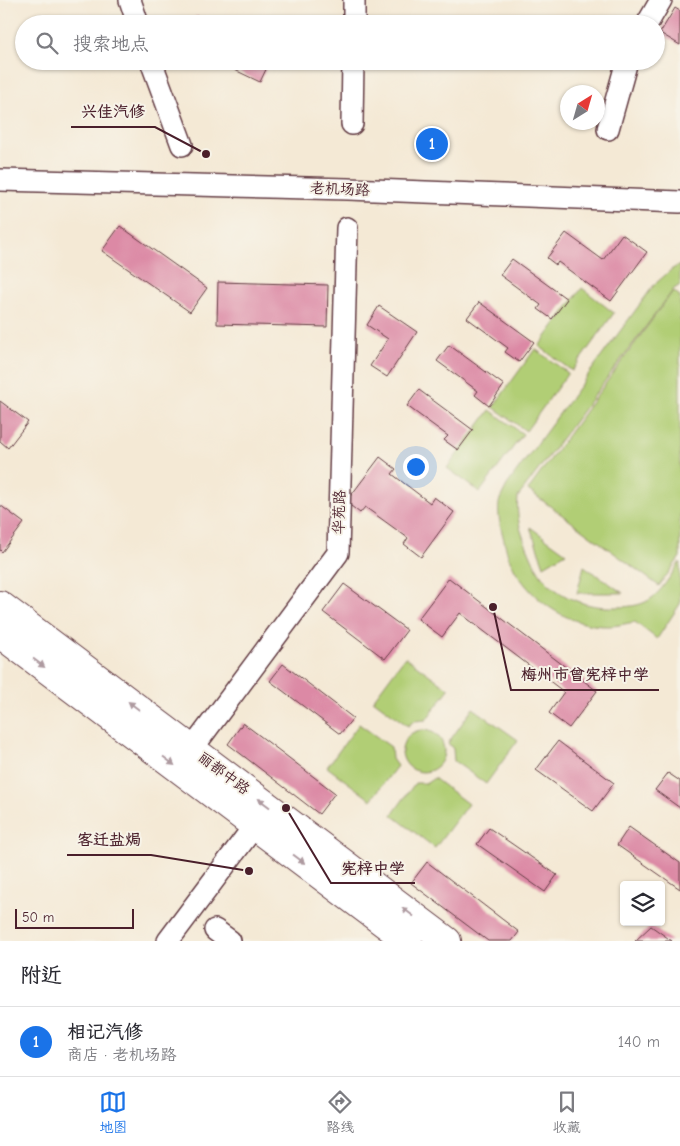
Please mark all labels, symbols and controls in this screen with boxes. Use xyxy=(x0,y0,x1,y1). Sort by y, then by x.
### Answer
search box xyxy=(15,15,665,70)
icon: search xyxy=(33,29,61,57)
text: 搜索地点 xyxy=(73,33,149,55)
north arrow xyxy=(560,85,605,130)
callout: 兴佳汽修 xyxy=(71,96,155,127)
text: 兴佳汽修 xyxy=(81,103,145,121)
pin: 1 xyxy=(416,125,448,163)
street label: 老机场路 xyxy=(310,179,370,199)
your location xyxy=(403,454,429,480)
street label: 华苑路 xyxy=(329,489,349,535)
one-way arrow xyxy=(32,658,45,669)
callout: 梅州市曾宪梓中学 xyxy=(511,659,659,690)
text: 梅州市曾宪梓中学 xyxy=(521,666,649,684)
one-way arrow xyxy=(128,700,141,711)
street label: 丽都中路 xyxy=(195,748,253,798)
one-way arrow xyxy=(162,756,176,766)
one-way arrow xyxy=(257,798,271,808)
callout: 客迁盐焗 xyxy=(67,824,151,855)
text: 客迁盐焗 xyxy=(77,831,141,849)
callout: 宪梓中学 xyxy=(331,852,415,883)
one-way arrow xyxy=(292,854,306,864)
text: 宪梓中学 xyxy=(341,860,405,878)
map controls xyxy=(620,881,665,926)
button: layers xyxy=(620,881,665,926)
scale bar xyxy=(15,906,134,929)
one-way arrow xyxy=(402,906,415,917)
text: 50 m xyxy=(22,909,54,926)
text: 附近 xyxy=(20,963,62,987)
text: 相记汽修 xyxy=(67,1021,143,1043)
text: 1 xyxy=(33,1033,39,1051)
text: 140 m xyxy=(618,1033,660,1051)
text: 商店 · 老机场路 xyxy=(67,1046,177,1064)
tab: 地图 xyxy=(99,1088,127,1136)
tab: 路线 xyxy=(326,1088,354,1136)
tab: 收藏 xyxy=(553,1088,581,1136)

